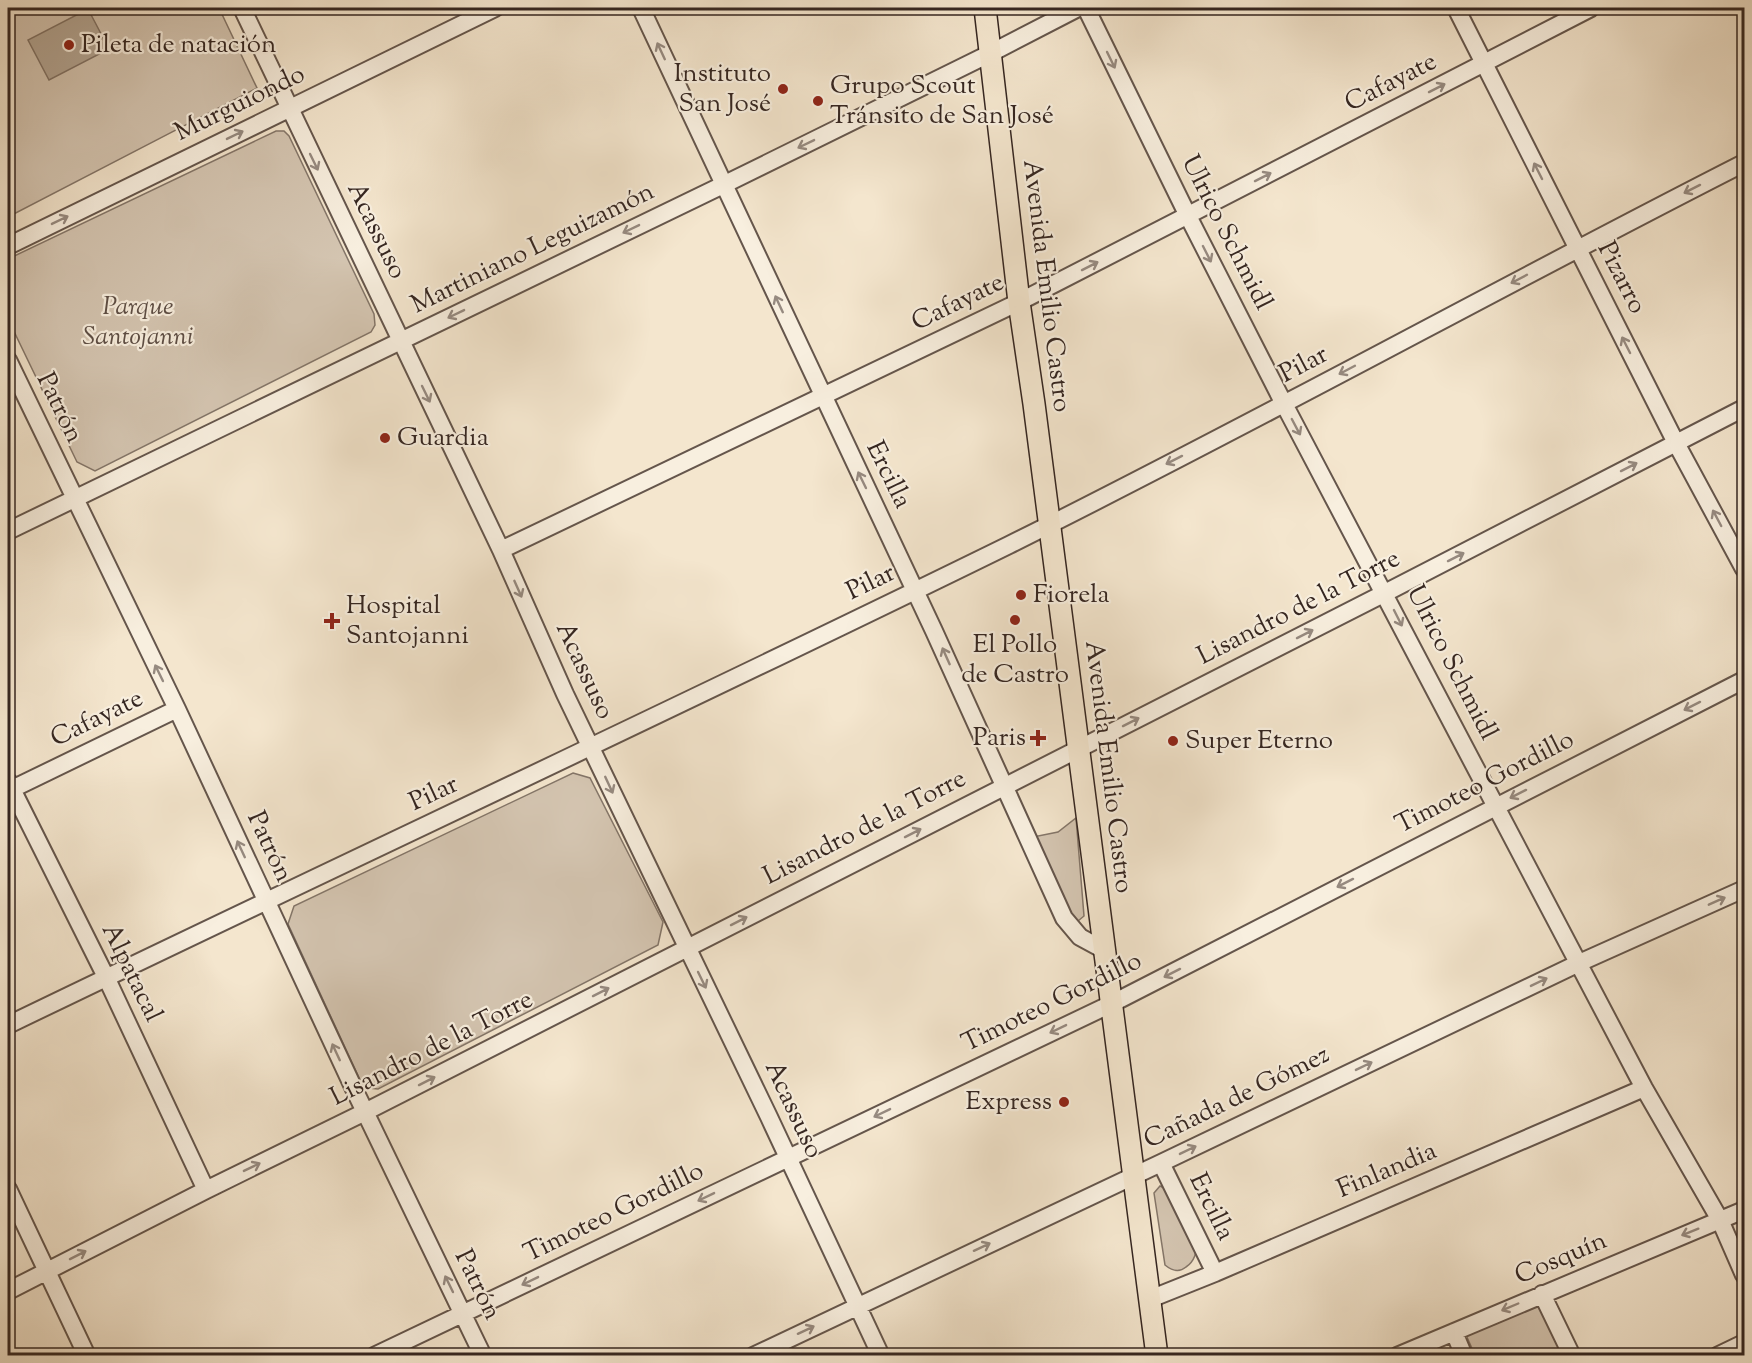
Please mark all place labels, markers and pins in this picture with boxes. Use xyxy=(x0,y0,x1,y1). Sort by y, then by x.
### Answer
place label: Pileta de natación xyxy=(81,27,276,64)
marker: Pileta de natación xyxy=(62,38,76,52)
place label: Instituto San José xyxy=(674,56,771,123)
place label: Grupo Scout Tránsito de San José xyxy=(830,68,1054,135)
marker: Instituto San José xyxy=(776,82,790,96)
marker: Grupo Scout Tránsito de San José xyxy=(811,94,825,108)
place label: Guardia xyxy=(397,420,489,457)
marker: Guardia xyxy=(378,431,392,445)
place label: Fiorela xyxy=(1033,577,1109,614)
place label: Hospital Santojanni xyxy=(346,588,469,655)
marker: Fiorela xyxy=(1014,588,1028,602)
marker: Hospital Santojanni xyxy=(323,612,341,630)
marker: El Pollo de Castro xyxy=(1008,613,1022,627)
place label: El Pollo de Castro xyxy=(961,627,1069,694)
place label: Paris xyxy=(973,720,1026,757)
place label: Super Eterno xyxy=(1185,723,1333,760)
marker: Paris xyxy=(1031,731,1045,745)
marker: Super Eterno xyxy=(1166,734,1180,748)
place label: Express xyxy=(966,1084,1052,1121)
marker: Express xyxy=(1057,1095,1071,1109)

